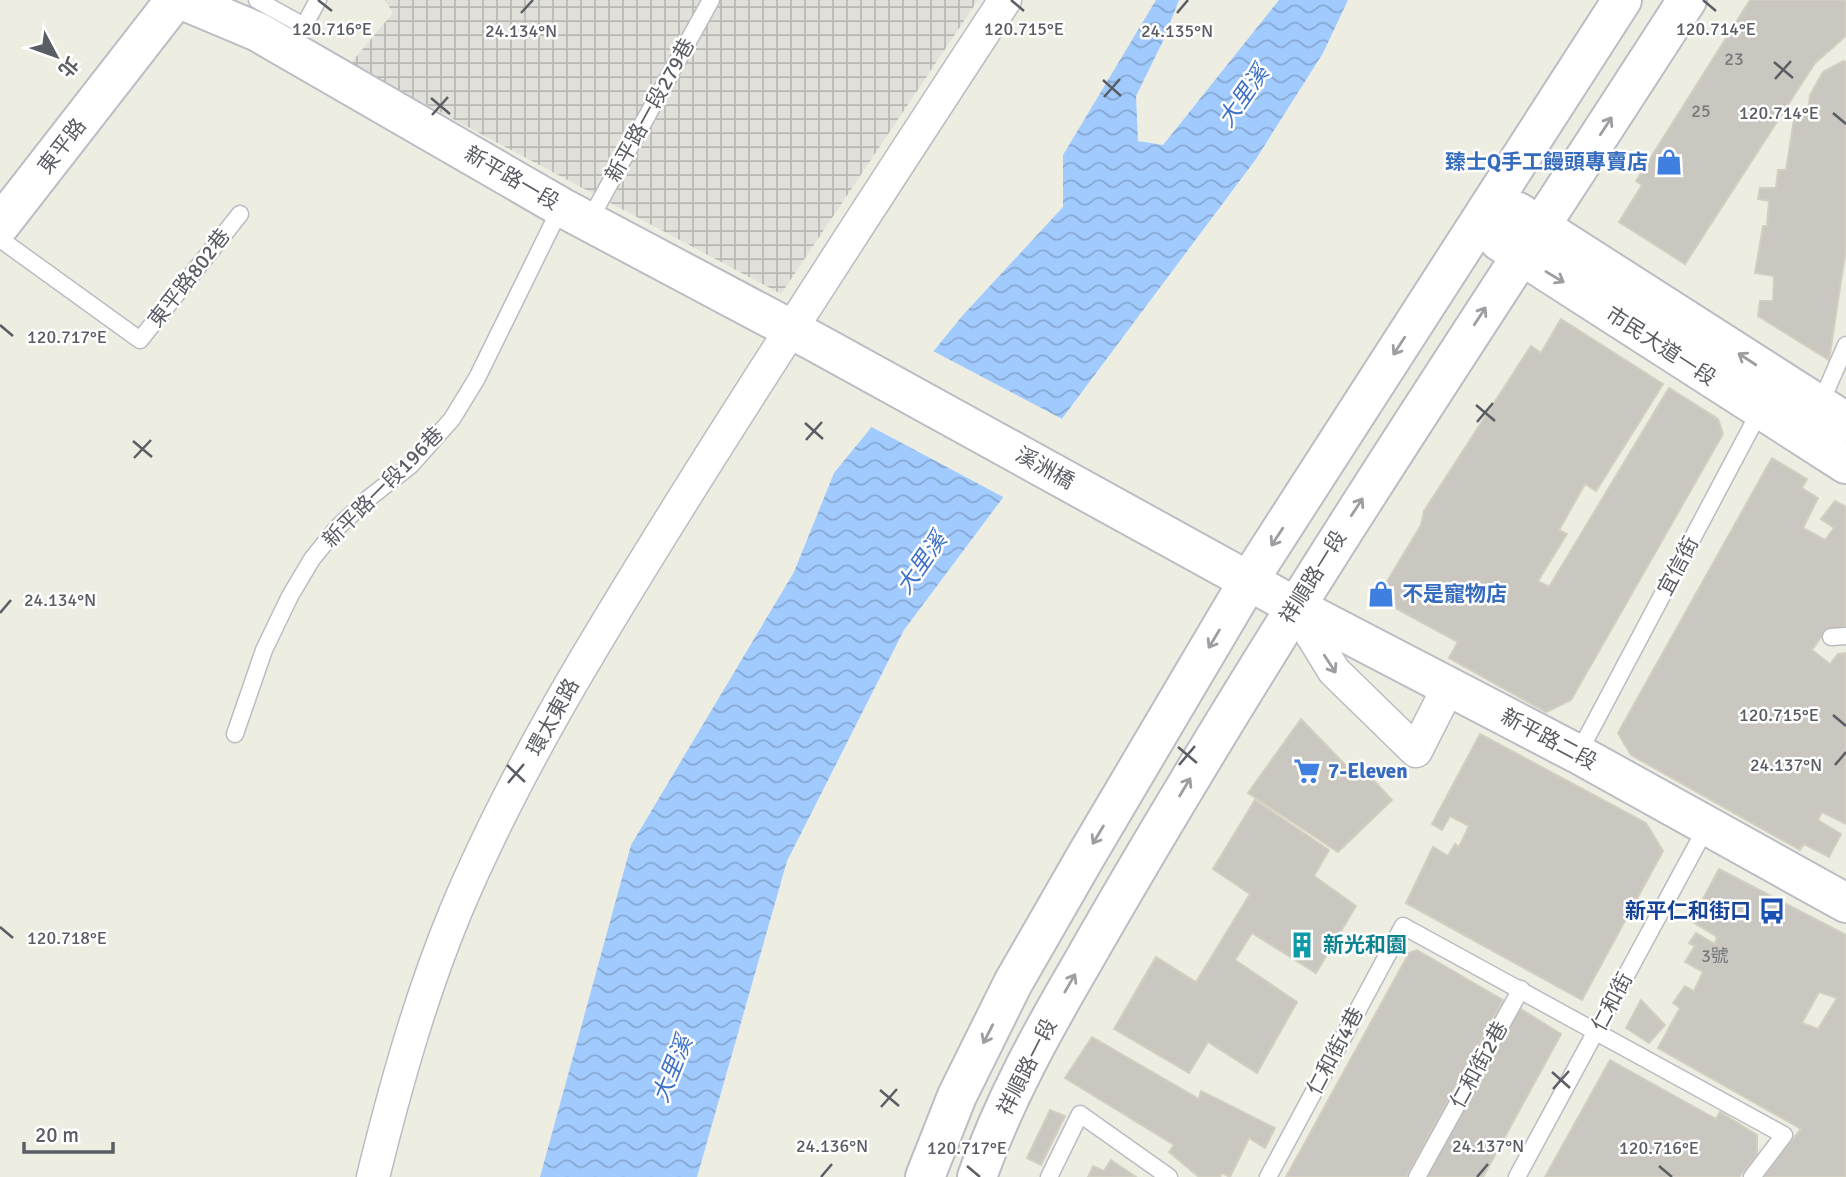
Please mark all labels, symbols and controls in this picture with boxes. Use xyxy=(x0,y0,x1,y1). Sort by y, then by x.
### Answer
text: 120.716°E xyxy=(292,18,372,40)
text: 120.715°E xyxy=(984,18,1064,40)
text: 120.714°E xyxy=(1676,18,1756,40)
text: 24.134°N xyxy=(485,20,557,42)
text: 24.135°N xyxy=(1141,20,1213,42)
north arrow xyxy=(21,21,91,91)
street label: 新平路一段279巷 xyxy=(600,34,700,186)
house number: 23 xyxy=(1724,48,1744,70)
text: 北 xyxy=(53,51,83,82)
water label: 大里溪 xyxy=(1212,57,1277,133)
house number: 25 xyxy=(1691,100,1711,122)
text: 120.714°E xyxy=(1739,102,1819,124)
street label: 東平路 xyxy=(32,113,92,179)
one-way arrow xyxy=(1599,117,1613,137)
street label: 新平路一段 xyxy=(460,140,564,216)
shop icon: 臻士Q手工饅頭專賣店 xyxy=(1654,147,1684,177)
place label: 臻士Q手工饅頭專賣店 xyxy=(1445,149,1648,175)
street label: 東平路802巷 xyxy=(142,223,236,333)
one-way arrow xyxy=(1544,270,1564,284)
street label: 市民大道一段 xyxy=(1601,301,1721,391)
one-way arrow xyxy=(1474,307,1488,327)
text: 120.717°E xyxy=(27,326,107,348)
one-way arrow xyxy=(1392,335,1406,355)
one-way arrow xyxy=(1738,352,1757,367)
street label: 新平路一段196巷 xyxy=(317,421,449,553)
street label: 溪洲橋 xyxy=(1011,441,1079,495)
one-way arrow xyxy=(1351,498,1365,518)
water label: 大里溪 xyxy=(890,524,955,600)
street label: 祥順路一段 xyxy=(1274,526,1352,628)
one-way arrow xyxy=(1269,527,1283,547)
street label: 宜信街 xyxy=(1652,532,1704,600)
shop icon: 不是寵物店 xyxy=(1366,579,1396,609)
place label: 不是寵物店 xyxy=(1402,581,1507,607)
text: 24.134°N xyxy=(24,589,96,611)
one-way arrow xyxy=(1207,629,1221,649)
one-way arrow xyxy=(1323,654,1337,673)
street label: 環太東路 xyxy=(521,674,585,760)
street label: 新平路二段 xyxy=(1497,703,1601,775)
text: 120.715°E xyxy=(1739,704,1819,726)
text: 24.137°N xyxy=(1750,754,1822,776)
supermarket icon: 7-Eleven xyxy=(1292,756,1322,786)
place label: 7-Eleven xyxy=(1328,758,1408,784)
one-way arrow xyxy=(1179,777,1193,797)
one-way arrow xyxy=(1091,824,1105,844)
bus stop icon: 新平仁和街口 xyxy=(1757,896,1787,926)
place label: 新平仁和街口 xyxy=(1625,898,1751,924)
text: 120.718°E xyxy=(27,927,107,949)
building icon: 新光和園 xyxy=(1287,930,1317,960)
place label: 新光和園 xyxy=(1323,932,1407,958)
house number: 3號 xyxy=(1701,945,1729,967)
street label: 仁和街 xyxy=(1586,968,1638,1036)
one-way arrow xyxy=(1063,974,1077,994)
street label: 仁和街4巷 xyxy=(1301,1003,1369,1099)
street label: 祥順路一段 xyxy=(992,1014,1062,1120)
street label: 仁和街2巷 xyxy=(1445,1017,1513,1113)
one-way arrow xyxy=(980,1023,994,1043)
water label: 大里溪 xyxy=(646,1029,700,1107)
scale bar xyxy=(24,1110,114,1154)
text: 20 m xyxy=(35,1122,79,1148)
text: 24.136°N xyxy=(796,1135,868,1157)
text: 24.137°N xyxy=(1452,1135,1524,1157)
text: 120.717°E xyxy=(927,1137,1007,1159)
text: 120.716°E xyxy=(1619,1137,1699,1159)

